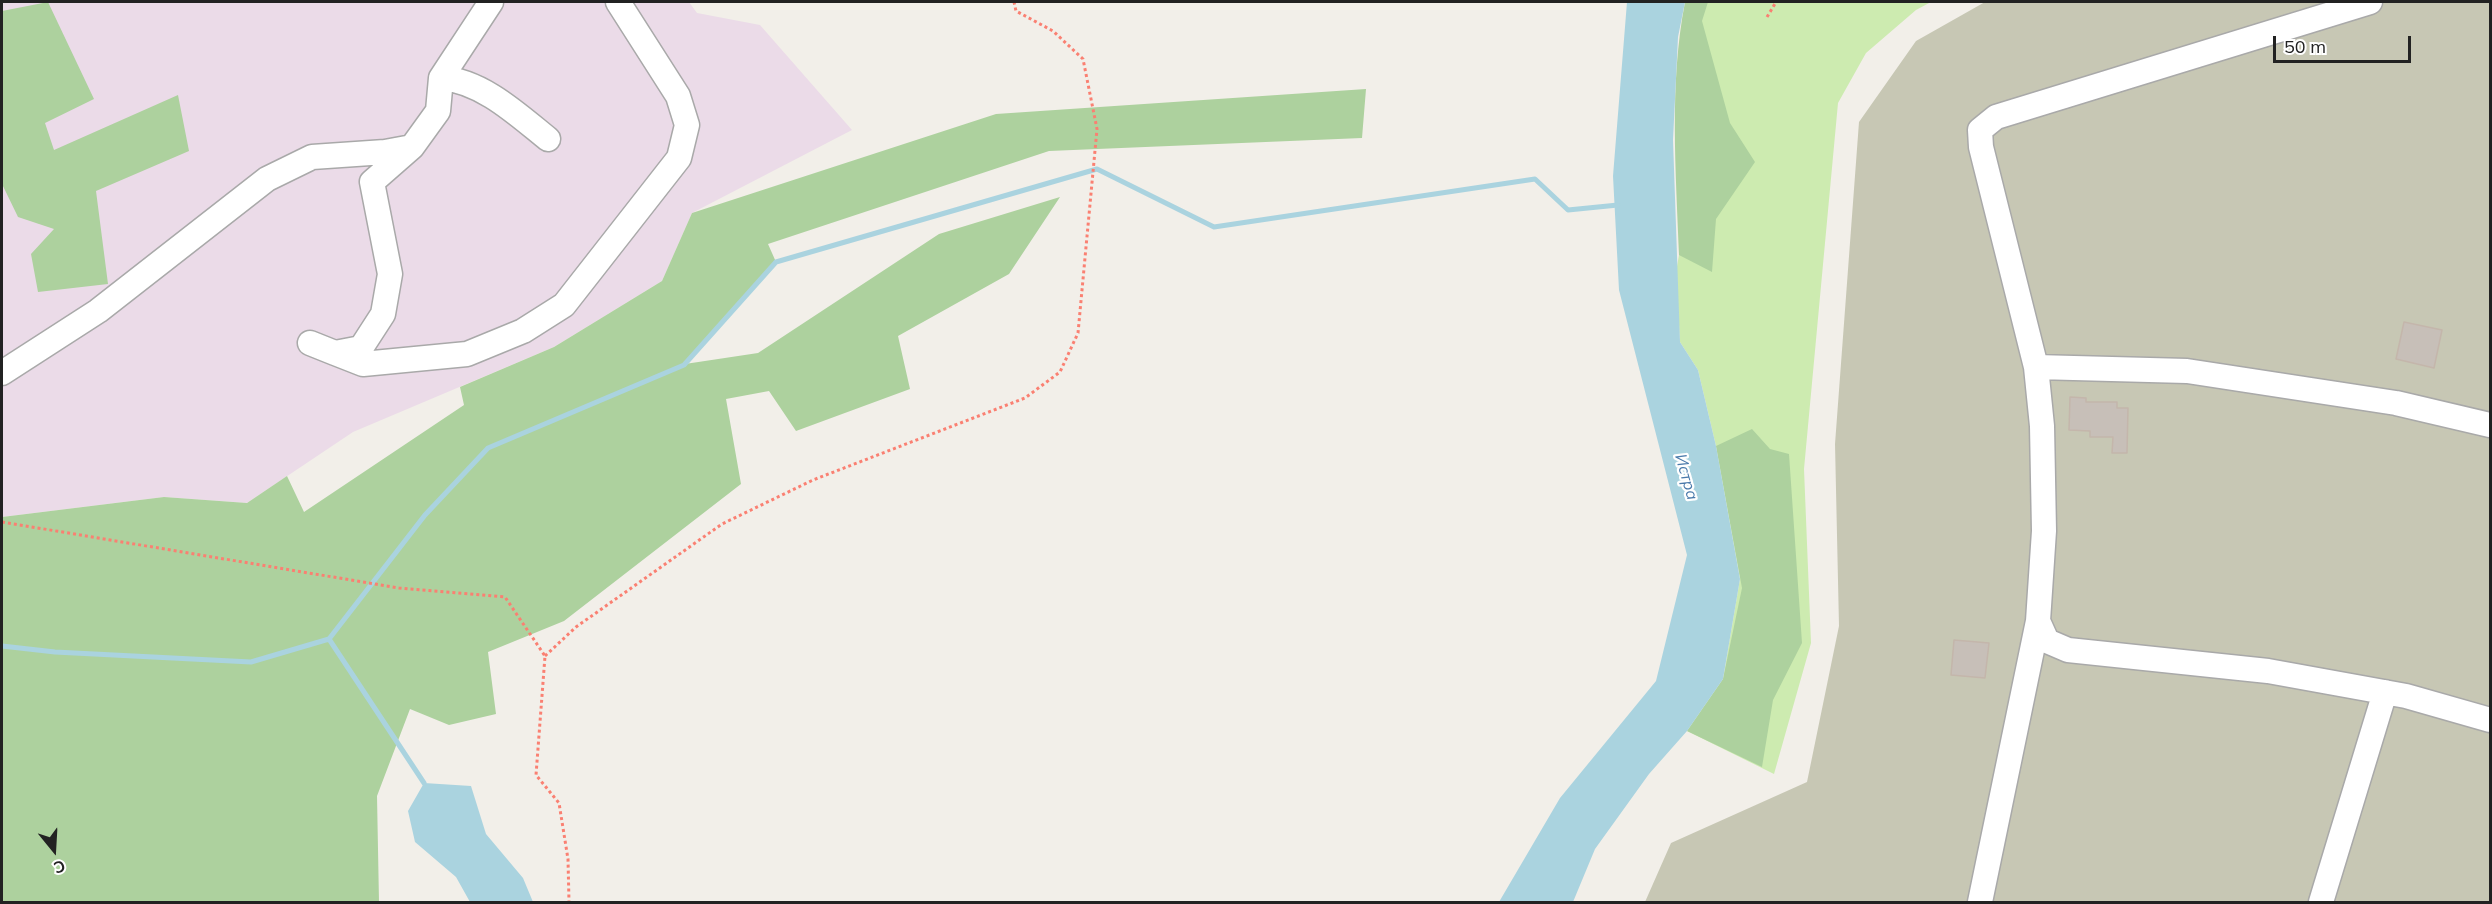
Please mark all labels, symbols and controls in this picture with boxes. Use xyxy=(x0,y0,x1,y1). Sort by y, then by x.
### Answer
scale bar xyxy=(2276,24,2414,62)
text: 50 m xyxy=(2284,35,2326,58)
water label: Истра xyxy=(1670,452,1702,502)
north arrow xyxy=(24,820,84,880)
text: С xyxy=(51,856,68,878)

